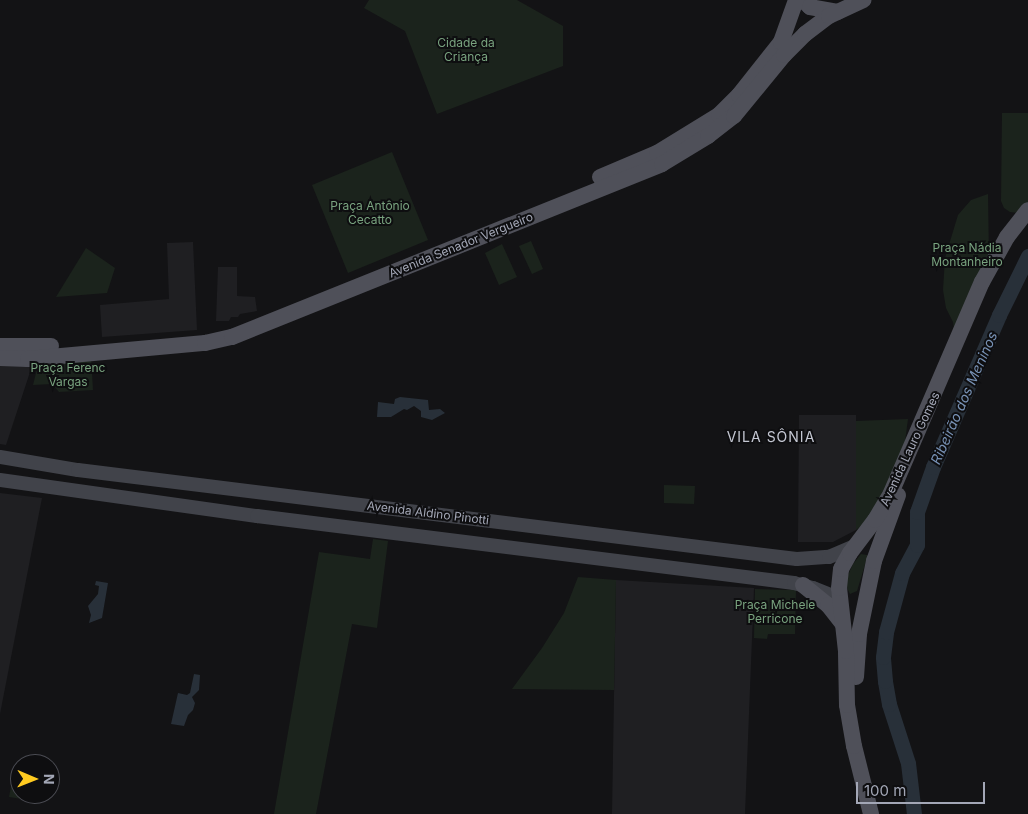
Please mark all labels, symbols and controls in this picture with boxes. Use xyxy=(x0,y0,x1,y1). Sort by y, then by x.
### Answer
park label: Cidade da Criança xyxy=(437,36,495,64)
park label: Praça Antônio Cecatto xyxy=(330,199,410,227)
street label: Avenida Senador Vergueiro xyxy=(387,209,535,281)
park label: Praça Nádia Montanheiro xyxy=(931,241,1003,269)
water label: Ribeirão dos Meninos xyxy=(927,329,1001,467)
park label: Praça Ferenc Vargas xyxy=(31,361,105,389)
street label: Avenida Lauro Gomes xyxy=(877,390,943,508)
district label: VILA SÔNIA xyxy=(725,429,817,445)
street label: Avenida Aldino Pinotti xyxy=(366,498,490,528)
park label: Praça Michele Perricone xyxy=(735,598,815,626)
north arrow xyxy=(10,754,60,804)
scale bar xyxy=(858,772,987,804)
text: N xyxy=(41,774,58,785)
text: 100 m xyxy=(864,781,906,800)

